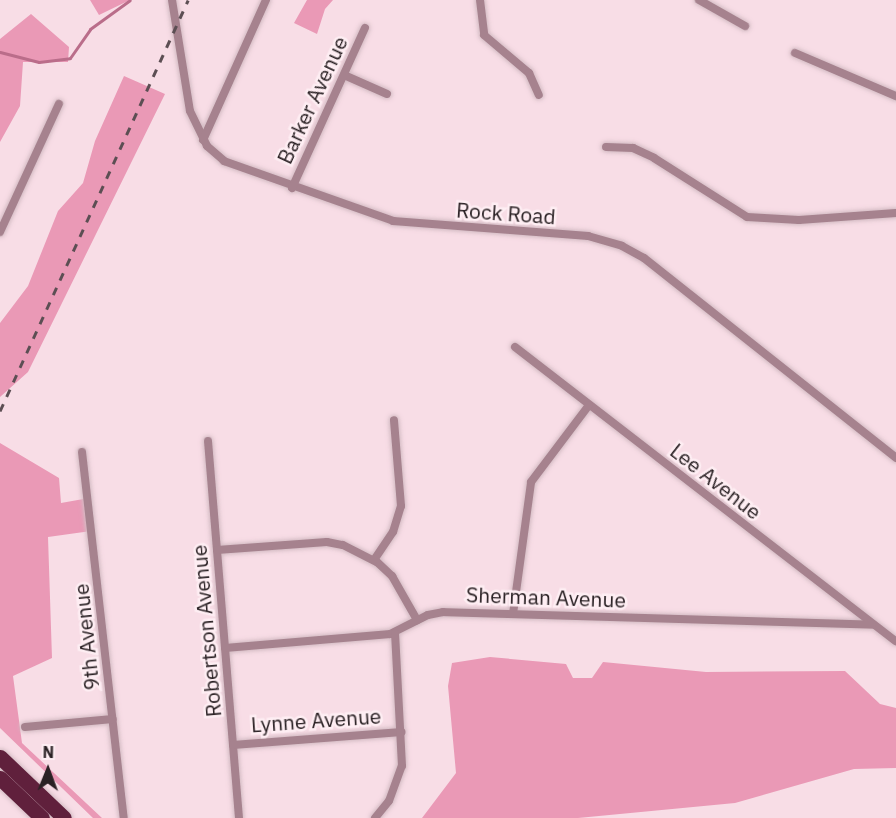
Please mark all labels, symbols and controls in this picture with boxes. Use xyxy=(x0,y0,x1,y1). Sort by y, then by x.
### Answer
street label: Barker Avenue xyxy=(271,32,353,168)
street label: Rock Road xyxy=(455,197,557,229)
street label: Lee Avenue xyxy=(666,438,766,524)
street label: Robertson Avenue xyxy=(186,544,226,718)
street label: 9th Avenue xyxy=(68,582,104,692)
street label: Sherman Avenue xyxy=(466,582,626,612)
street label: Lynne Avenue xyxy=(250,703,382,737)
north arrow xyxy=(18,740,78,800)
text: N xyxy=(42,742,54,762)

